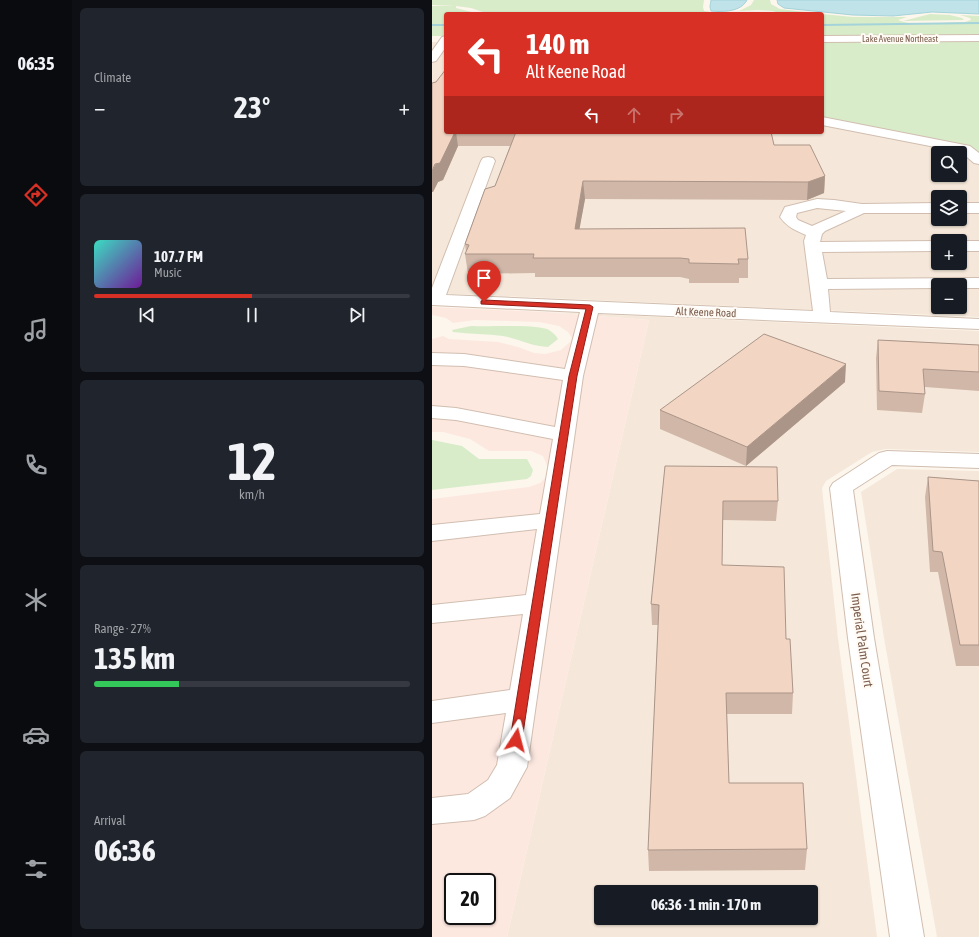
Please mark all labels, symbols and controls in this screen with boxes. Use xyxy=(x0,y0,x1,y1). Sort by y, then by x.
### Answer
icon: left xyxy=(460,28,512,80)
text: 140 m xyxy=(526,28,589,60)
street label: Lake Avenue Northeast xyxy=(862,34,938,44)
text: 06:35 xyxy=(17,53,55,74)
text: Alt Keene Road xyxy=(526,61,626,82)
text: Climate xyxy=(94,70,131,85)
text: 23° xyxy=(234,90,270,124)
text: − xyxy=(94,94,105,120)
text: + xyxy=(399,94,410,120)
icon: left xyxy=(581,104,603,126)
icon: ahead xyxy=(623,104,645,126)
icon: right xyxy=(665,104,687,126)
map controls xyxy=(931,146,967,314)
button: search xyxy=(931,146,967,182)
icon: directions xyxy=(22,181,50,209)
button: layers xyxy=(931,190,967,226)
button: + xyxy=(931,234,967,270)
text: 107.7 FM xyxy=(154,248,203,265)
pin xyxy=(467,261,501,302)
text: Music xyxy=(154,265,181,280)
icon: arrive xyxy=(473,267,495,289)
button: − xyxy=(931,278,967,314)
icon: previous xyxy=(136,304,158,326)
icon: pause xyxy=(241,304,263,326)
icon: next xyxy=(346,304,368,326)
street label: Alt Keene Road xyxy=(675,305,737,319)
icon: music xyxy=(22,316,50,344)
text: 12 xyxy=(228,431,276,491)
icon: phone xyxy=(22,451,50,479)
text: km/h xyxy=(239,487,265,502)
icon: climate xyxy=(22,586,50,614)
street label: Imperial Palm Court xyxy=(848,592,876,688)
text: Range · 27% xyxy=(94,621,151,636)
text: 135 km xyxy=(94,641,175,675)
position arrow xyxy=(495,719,537,761)
icon: car xyxy=(22,721,50,749)
text: Arrival xyxy=(94,813,126,828)
text: 06:36 xyxy=(94,833,156,867)
icon: filters xyxy=(22,855,50,883)
speed limit sign: 20 xyxy=(444,873,496,925)
text: 06:36 · 1 min · 170 m xyxy=(651,896,761,913)

